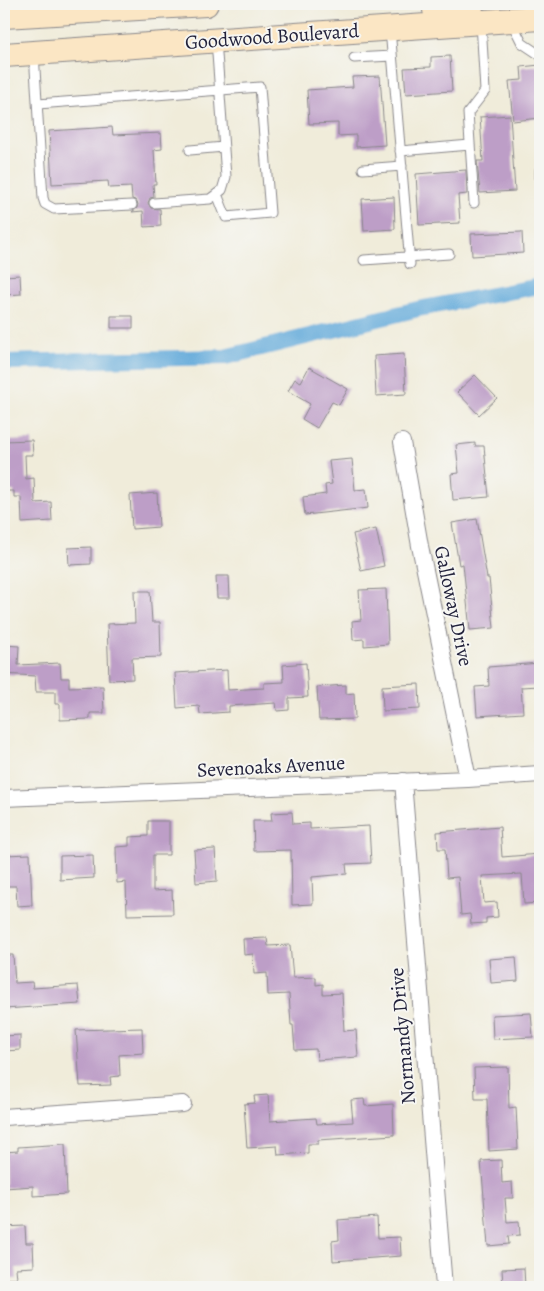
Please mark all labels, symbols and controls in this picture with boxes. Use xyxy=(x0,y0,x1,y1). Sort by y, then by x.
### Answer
street label: Goodwood Boulevard xyxy=(184,17,360,56)
street label: Galloway Drive xyxy=(428,543,479,669)
street label: Sevenoaks Avenue xyxy=(196,749,346,784)
street label: Normandy Drive xyxy=(383,966,422,1105)

